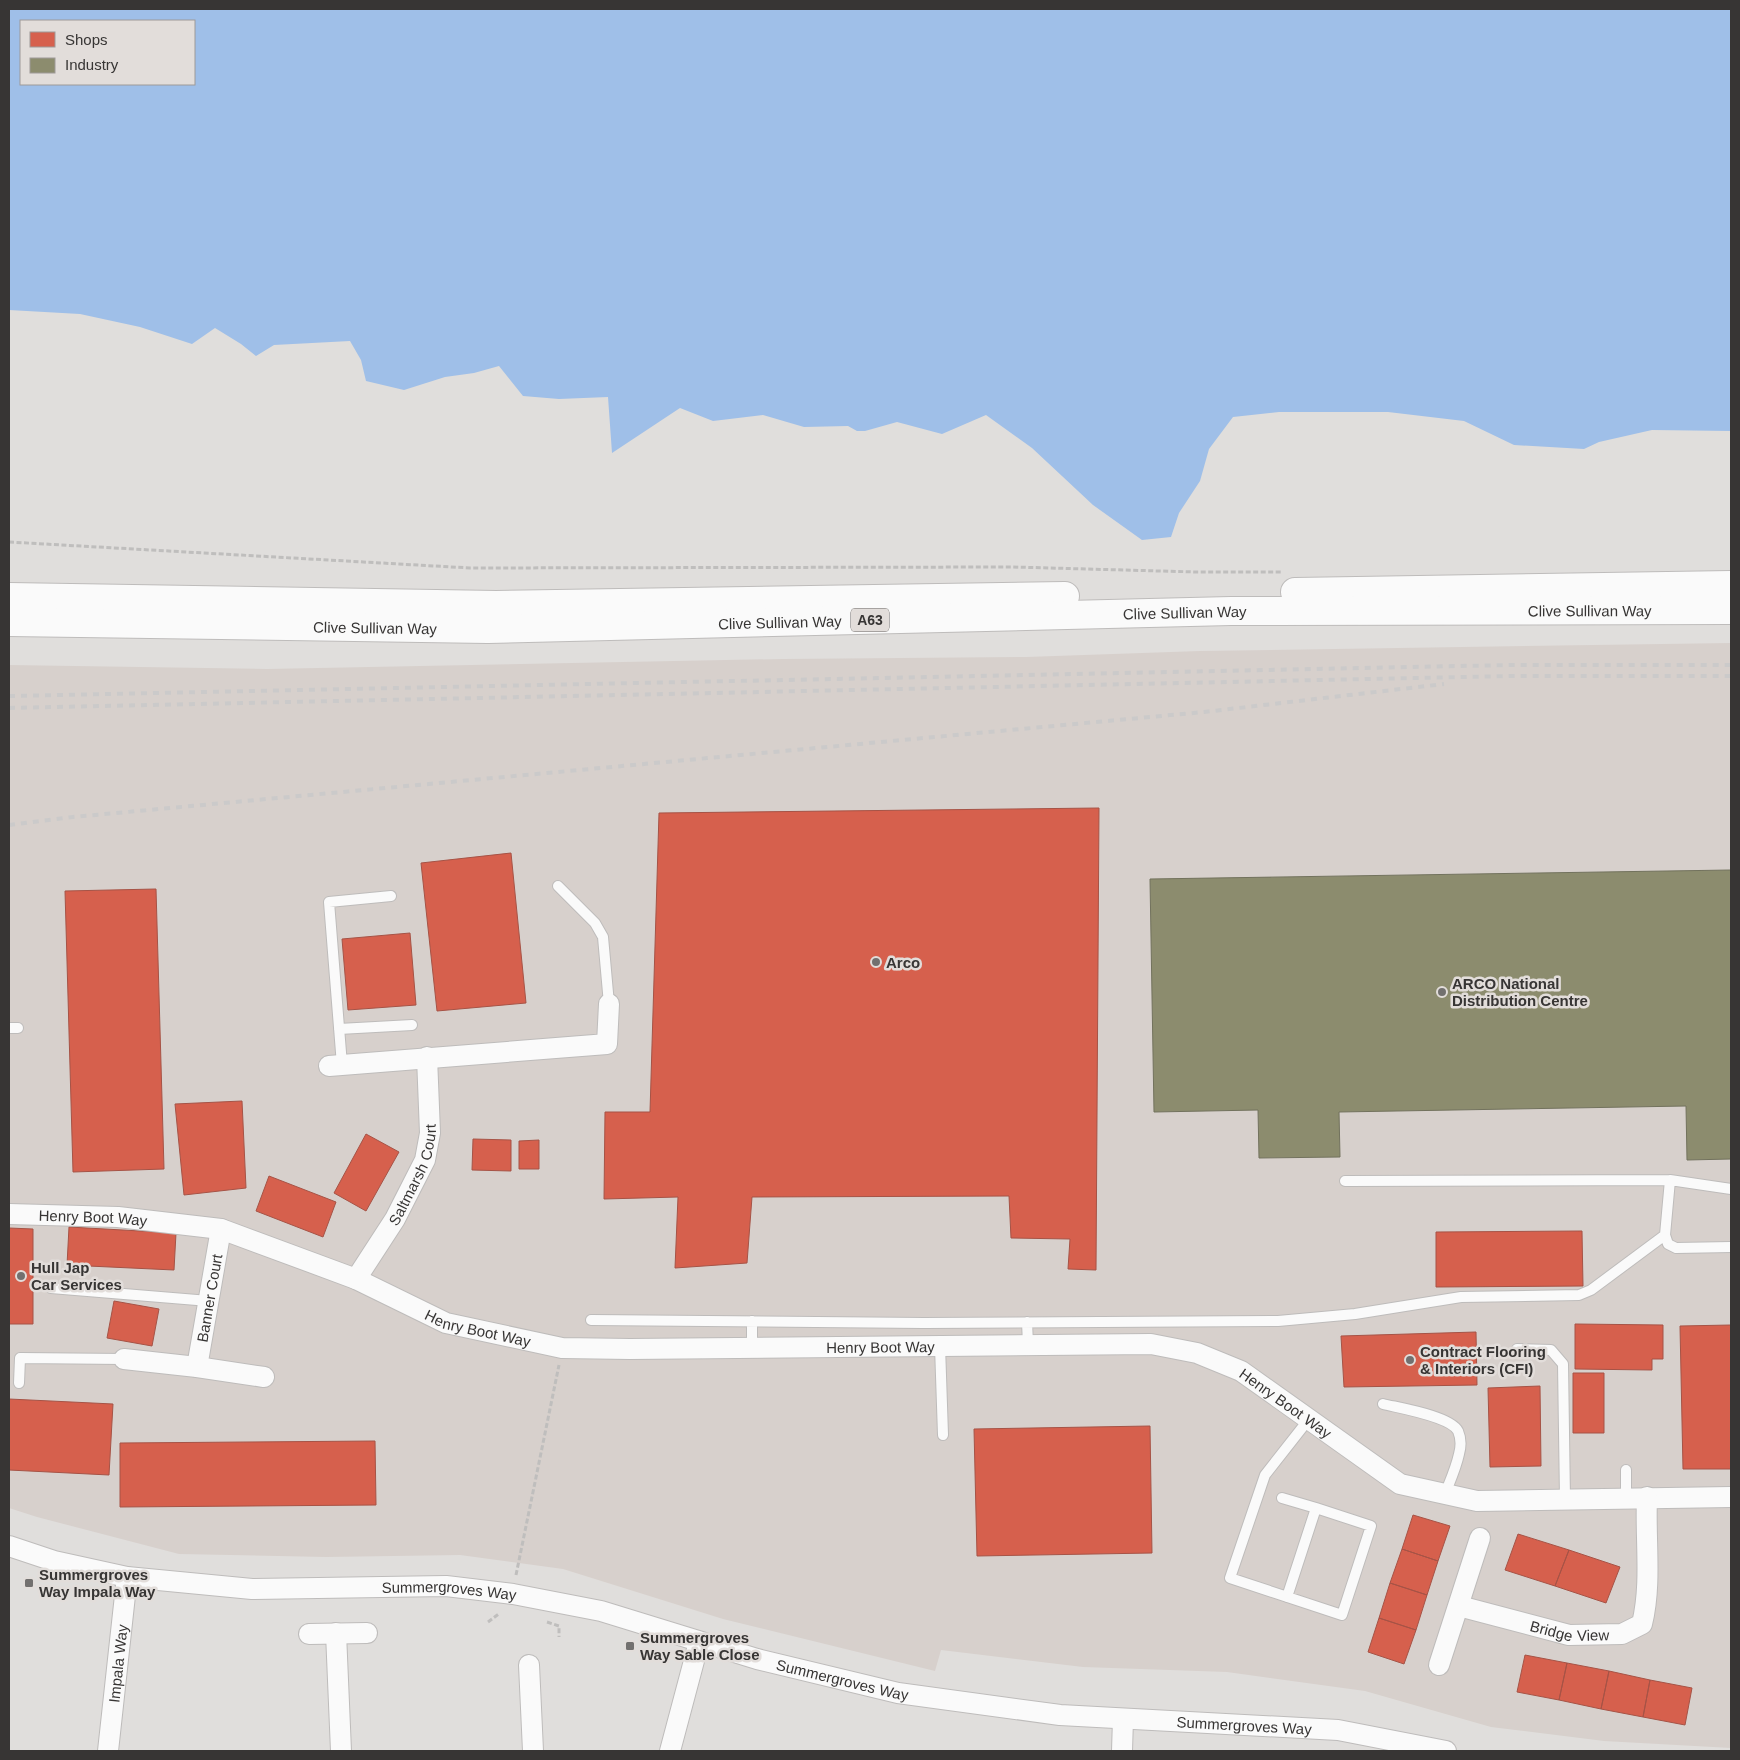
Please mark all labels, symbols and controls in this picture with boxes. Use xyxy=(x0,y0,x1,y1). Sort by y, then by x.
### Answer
legend xyxy=(20,20,195,85)
text: Shops xyxy=(65,31,108,48)
text: Industry xyxy=(65,56,119,73)
street label: Clive Sullivan Way xyxy=(1123,602,1247,622)
street label: Clive Sullivan Way xyxy=(1528,602,1652,619)
road number: A63 xyxy=(851,608,889,632)
street label: Clive Sullivan Way xyxy=(718,612,842,632)
street label: Clive Sullivan Way xyxy=(313,618,437,637)
place label: Arco xyxy=(886,954,920,971)
marker: Arco xyxy=(870,956,882,968)
place label: ARCO National Distribution Centre xyxy=(1452,975,1588,1009)
marker: ARCO National Distribution Centre xyxy=(1436,986,1448,998)
street label: Saltmarsh Court xyxy=(385,1123,438,1228)
street label: Henry Boot Way xyxy=(38,1206,149,1229)
street label: Banner Court xyxy=(193,1252,225,1343)
place label: Hull Jap Car Services xyxy=(31,1259,122,1293)
marker: Hull Jap Car Services xyxy=(15,1270,27,1282)
street label: Henry Boot Way xyxy=(422,1306,533,1350)
street label: Henry Boot Way xyxy=(826,1338,935,1356)
place label: Contract Flooring & Interiors (CFI) xyxy=(1420,1343,1546,1377)
marker: Contract Flooring & Interiors (CFI) xyxy=(1404,1354,1416,1366)
street label: Henry Boot Way xyxy=(1237,1364,1335,1442)
place label: Summergroves Way Impala Way xyxy=(39,1566,156,1600)
marker: Summergroves Way Impala Way xyxy=(23,1577,35,1589)
street label: Summergroves Way xyxy=(381,1577,518,1603)
street label: Bridge View xyxy=(1528,1617,1609,1644)
street label: Impala Way xyxy=(105,1623,130,1704)
place label: Summergroves Way Sable Close xyxy=(640,1629,760,1663)
marker: Summergroves Way Sable Close xyxy=(624,1640,636,1652)
street label: Summergroves Way xyxy=(775,1655,910,1703)
street label: Summergroves Way xyxy=(1176,1713,1313,1737)

